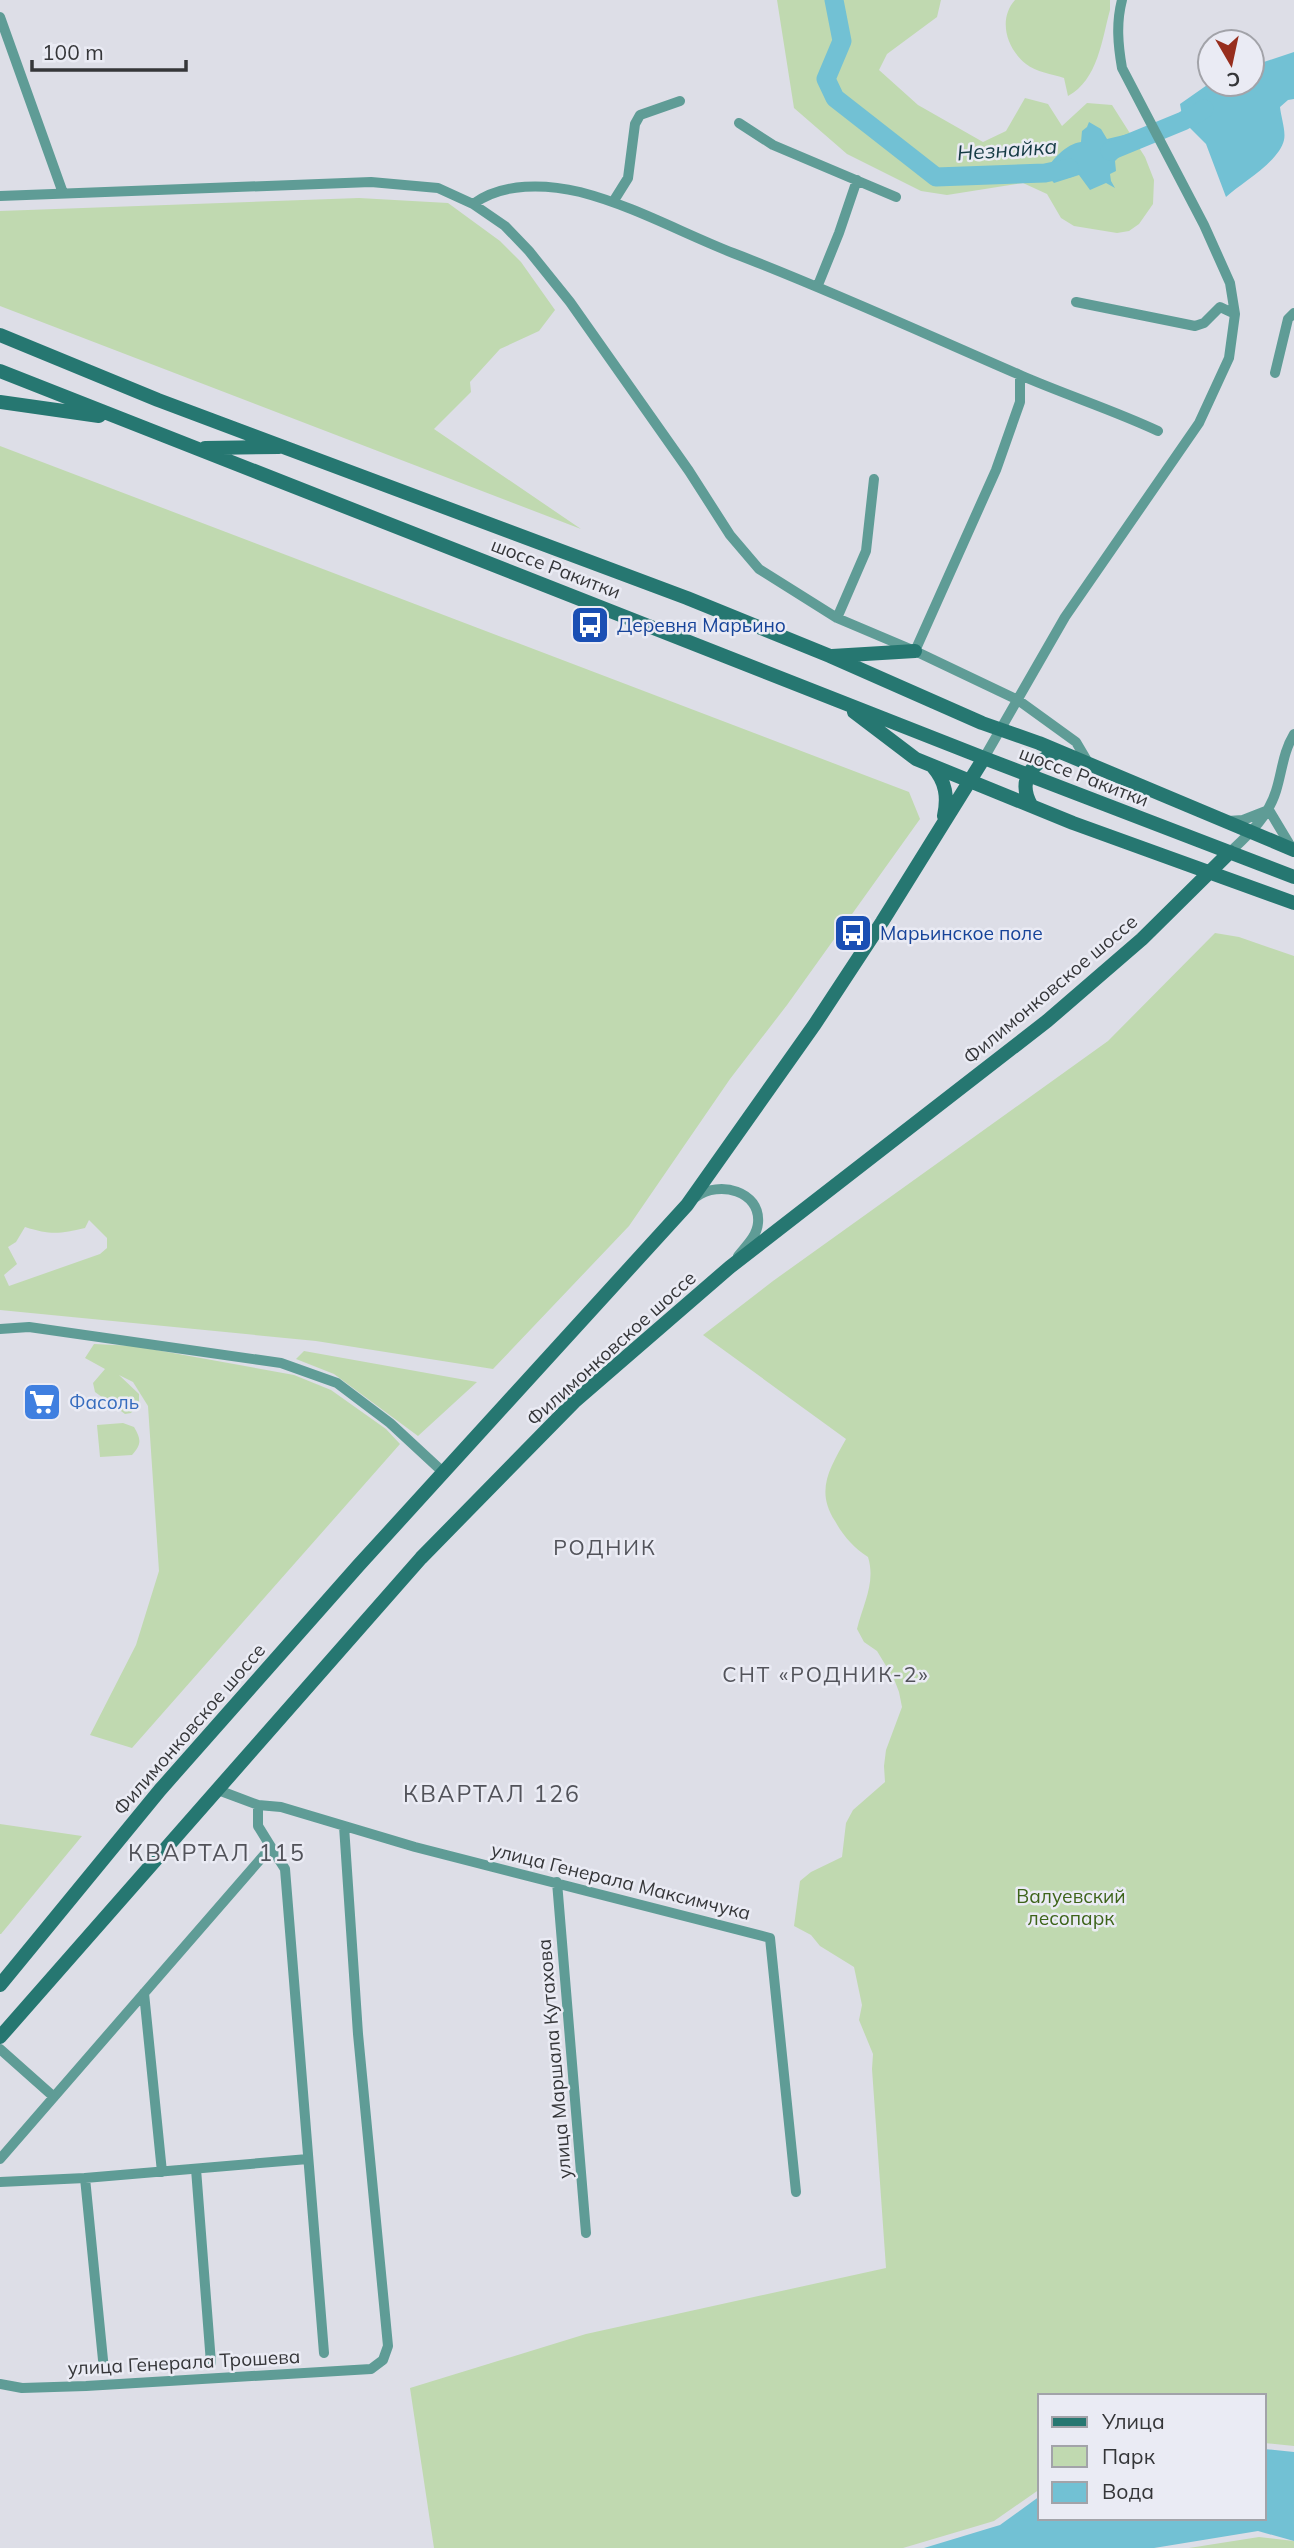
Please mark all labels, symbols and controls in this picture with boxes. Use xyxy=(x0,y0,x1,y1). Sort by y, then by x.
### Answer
scale bar xyxy=(32,28,186,72)
north arrow xyxy=(1196,28,1266,98)
text: 100 m xyxy=(42,39,104,65)
text: С xyxy=(1225,67,1242,93)
water label: Незнайка xyxy=(956,133,1058,165)
street label: шоссе Ракитки xyxy=(488,532,624,604)
bus stop icon: Деревня Марьино xyxy=(569,604,611,646)
place label: Деревня Марьино xyxy=(617,613,786,637)
street label: шоссе Ракитки xyxy=(1016,740,1152,812)
street label: Филимонковское шоссе xyxy=(958,909,1142,1069)
bus stop icon: Марьинское поле xyxy=(832,912,874,954)
place label: Марьинское поле xyxy=(880,921,1043,945)
street label: Филимонковское шоссе xyxy=(521,1265,701,1431)
supermarket icon: Фасоль xyxy=(21,1381,63,1423)
place label: Фасоль xyxy=(69,1390,139,1414)
district label: РОДНИК xyxy=(553,1534,657,1560)
street label: Филимонковское шоссе xyxy=(108,1638,270,1820)
district label: СНТ «РОДНИК-2» xyxy=(722,1661,930,1687)
district label: КВАРТАЛ 126 xyxy=(403,1779,581,1808)
street label: улица Генерала Максимчука xyxy=(489,1837,753,1925)
district label: КВАРТАЛ 115 xyxy=(128,1838,306,1867)
park label: Валуевский лесопарк xyxy=(1016,1884,1126,1930)
street label: улица Маршала Кутахова xyxy=(532,1938,576,2180)
street label: улица Генерала Трошева xyxy=(67,2344,301,2380)
legend xyxy=(1038,2394,1266,2520)
text: Улица xyxy=(1101,2408,1165,2434)
text: Парк xyxy=(1102,2443,1156,2469)
text: Вода xyxy=(1102,2478,1154,2504)

